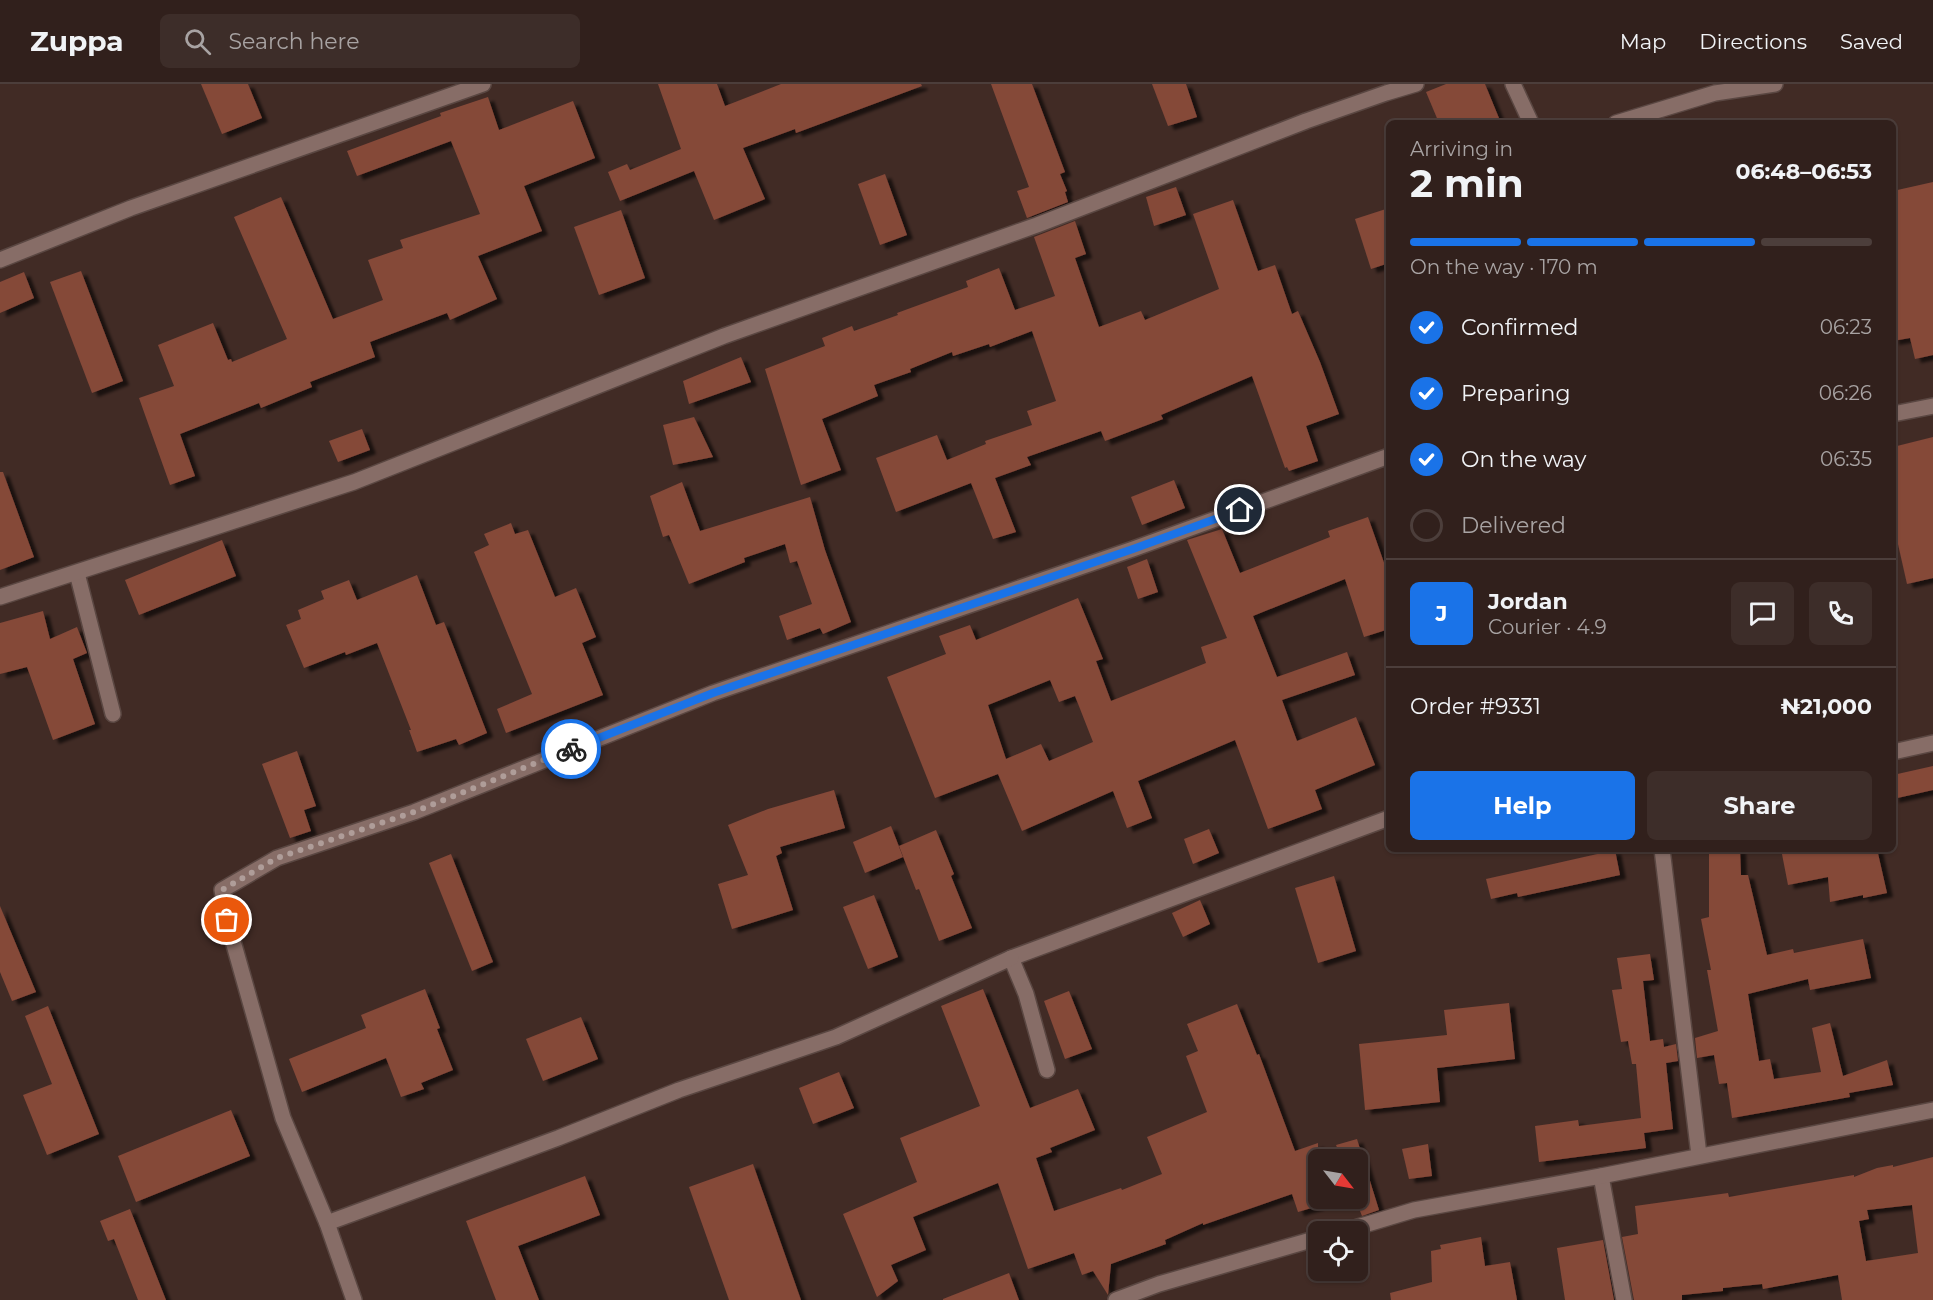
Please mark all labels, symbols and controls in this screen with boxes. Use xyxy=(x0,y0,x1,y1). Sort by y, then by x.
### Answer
search box xyxy=(160,14,580,68)
text: Zuppa xyxy=(30,24,124,58)
icon: search xyxy=(181,25,214,58)
text: Search here xyxy=(229,28,359,55)
text: Map xyxy=(1620,29,1666,54)
text: Directions xyxy=(1699,29,1807,54)
text: Saved xyxy=(1840,29,1903,54)
text: Arriving in xyxy=(1410,137,1513,161)
text: 06:48–06:53 xyxy=(1736,158,1872,185)
text: 2 min xyxy=(1410,159,1524,207)
text: On the way · 170 m xyxy=(1410,255,1598,279)
icon: check xyxy=(1410,311,1443,344)
text: Confirmed xyxy=(1461,314,1578,341)
text: 06:23 xyxy=(1820,315,1872,339)
icon: check xyxy=(1410,377,1443,410)
text: Preparing xyxy=(1461,380,1570,407)
text: 06:26 xyxy=(1819,381,1872,405)
icon: check xyxy=(1410,443,1443,476)
text: On the way xyxy=(1461,446,1586,473)
text: 06:35 xyxy=(1820,447,1872,471)
pin xyxy=(1214,484,1265,535)
icon: home xyxy=(1223,493,1256,526)
text: Delivered xyxy=(1461,512,1566,539)
button: chat xyxy=(1731,582,1794,645)
button: phone xyxy=(1809,582,1872,645)
text: Jordan xyxy=(1488,588,1568,615)
text: J xyxy=(1436,600,1447,627)
text: Courier · 4.9 xyxy=(1488,615,1607,639)
text: Order #9331 xyxy=(1410,693,1541,720)
text: ₦21,000 xyxy=(1780,693,1872,720)
courier xyxy=(541,719,601,779)
icon: bike xyxy=(555,733,588,766)
button: Help xyxy=(1410,771,1635,840)
button: Share xyxy=(1647,771,1872,840)
pin xyxy=(201,894,252,945)
icon: bag xyxy=(210,903,243,936)
north arrow xyxy=(1308,1149,1368,1209)
map controls xyxy=(1308,1149,1368,1281)
button: locate xyxy=(1308,1221,1368,1281)

